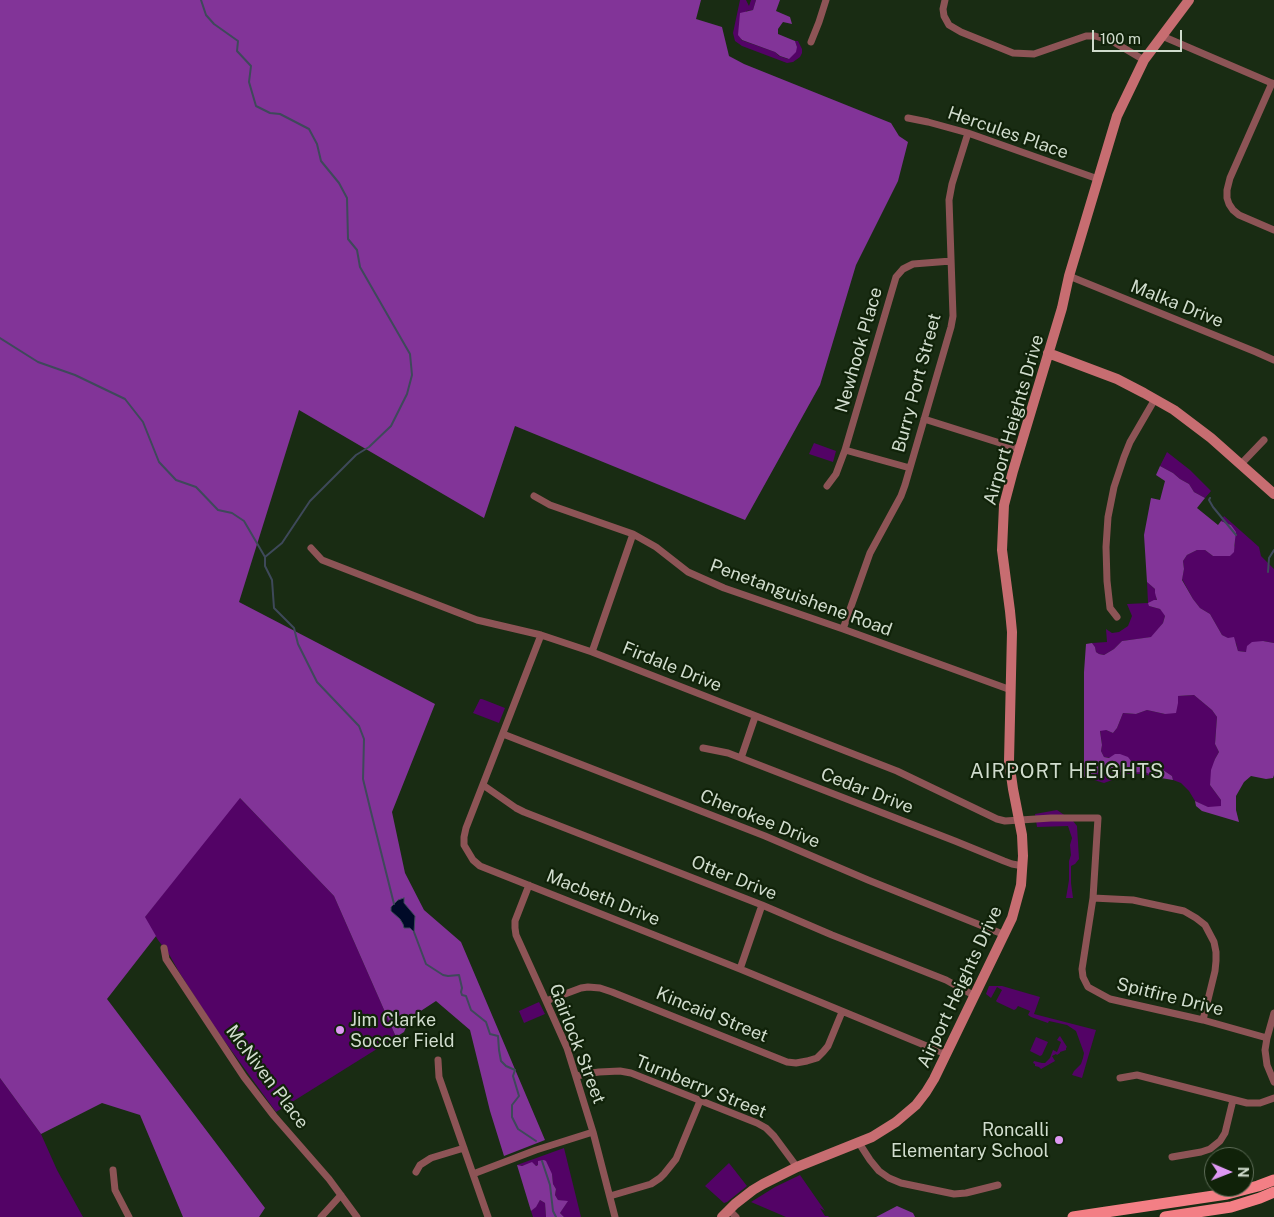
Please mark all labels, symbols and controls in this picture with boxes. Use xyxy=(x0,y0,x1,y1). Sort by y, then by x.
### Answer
scale bar xyxy=(1094,20,1184,52)
text: 100 m xyxy=(1100,30,1141,47)
street label: Hercules Place xyxy=(945,102,1071,164)
street label: Malka Drive xyxy=(1127,276,1227,332)
street label: Newhook Place xyxy=(831,285,887,415)
street label: Burry Port Street xyxy=(888,311,946,455)
street label: Airport Heights Drive xyxy=(979,332,1049,508)
street label: Penetanguishene Road xyxy=(707,555,895,641)
street label: Firdale Drive xyxy=(619,637,725,697)
district label: AIRPORT HEIGHTS xyxy=(968,760,1166,784)
street label: Cedar Drive xyxy=(818,763,916,819)
street label: Cherokee Drive xyxy=(697,785,823,853)
street label: Otter Drive xyxy=(688,851,780,905)
street label: Macbeth Drive xyxy=(543,865,663,931)
street label: Airport Heights Drive xyxy=(913,902,1007,1072)
street label: Spitfire Drive xyxy=(1114,973,1226,1021)
street label: Gairlock Street xyxy=(544,981,610,1107)
street label: Kincaid Street xyxy=(653,983,771,1047)
place label: Jim Clarke Soccer Field xyxy=(350,1009,454,1052)
street label: McNiven Place xyxy=(221,1021,313,1133)
marker: Jim Clarke Soccer Field xyxy=(334,1024,346,1036)
street label: Turnberry Street xyxy=(632,1051,770,1123)
place label: Roncalli Elementary School xyxy=(891,1119,1049,1162)
marker: Roncalli Elementary School xyxy=(1053,1134,1065,1146)
north arrow xyxy=(1204,1147,1254,1197)
text: N xyxy=(1235,1167,1251,1178)

